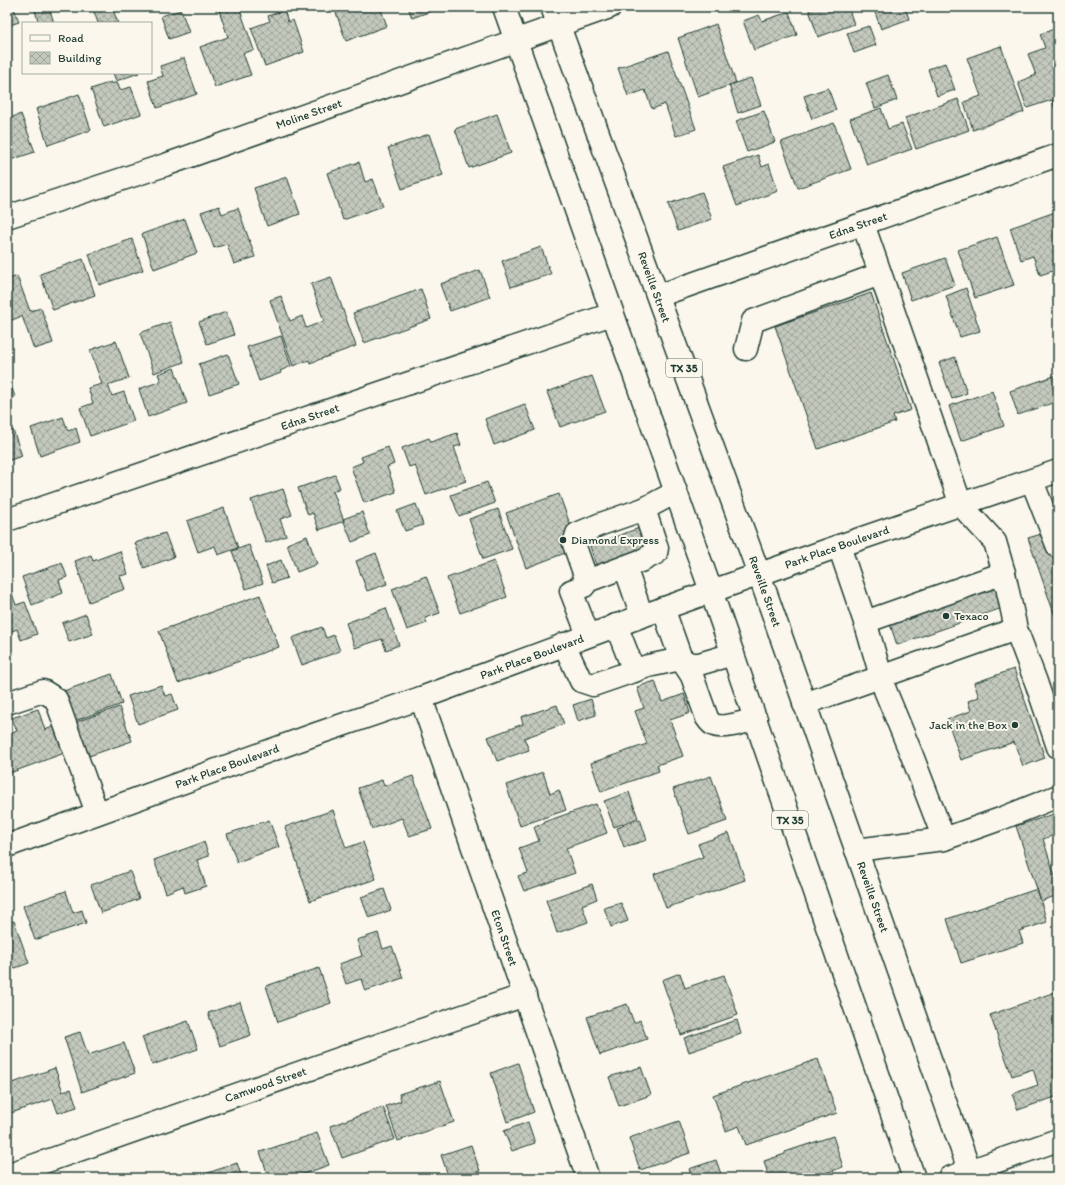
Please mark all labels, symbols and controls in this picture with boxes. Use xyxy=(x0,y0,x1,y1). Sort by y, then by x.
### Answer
legend xyxy=(22,22,152,74)
text: Road xyxy=(58,31,84,45)
text: Building xyxy=(58,51,102,65)
street label: Moline Street xyxy=(274,96,344,132)
street label: Edna Street xyxy=(827,209,889,242)
street label: Reveille Street xyxy=(635,250,674,325)
road number: TX 35 xyxy=(666,359,702,377)
street label: Edna Street xyxy=(279,400,341,433)
street label: Park Place Boulevard xyxy=(783,522,891,572)
place label: Diamond Express xyxy=(571,533,659,547)
marker: Diamond Express xyxy=(558,535,568,545)
street label: Reveille Street xyxy=(746,554,784,629)
place label: Texaco xyxy=(954,609,989,623)
marker: Texaco xyxy=(941,611,951,621)
street label: Park Place Boulevard xyxy=(478,631,586,682)
place label: Jack in the Box xyxy=(929,718,1007,732)
marker: Jack in the Box xyxy=(1010,720,1020,730)
street label: Park Place Boulevard xyxy=(173,741,281,791)
road number: TX 35 xyxy=(772,811,808,829)
street label: Reveille Street xyxy=(854,860,892,935)
street label: Eton Street xyxy=(488,908,521,968)
street label: Camwood Street xyxy=(223,1064,309,1105)

